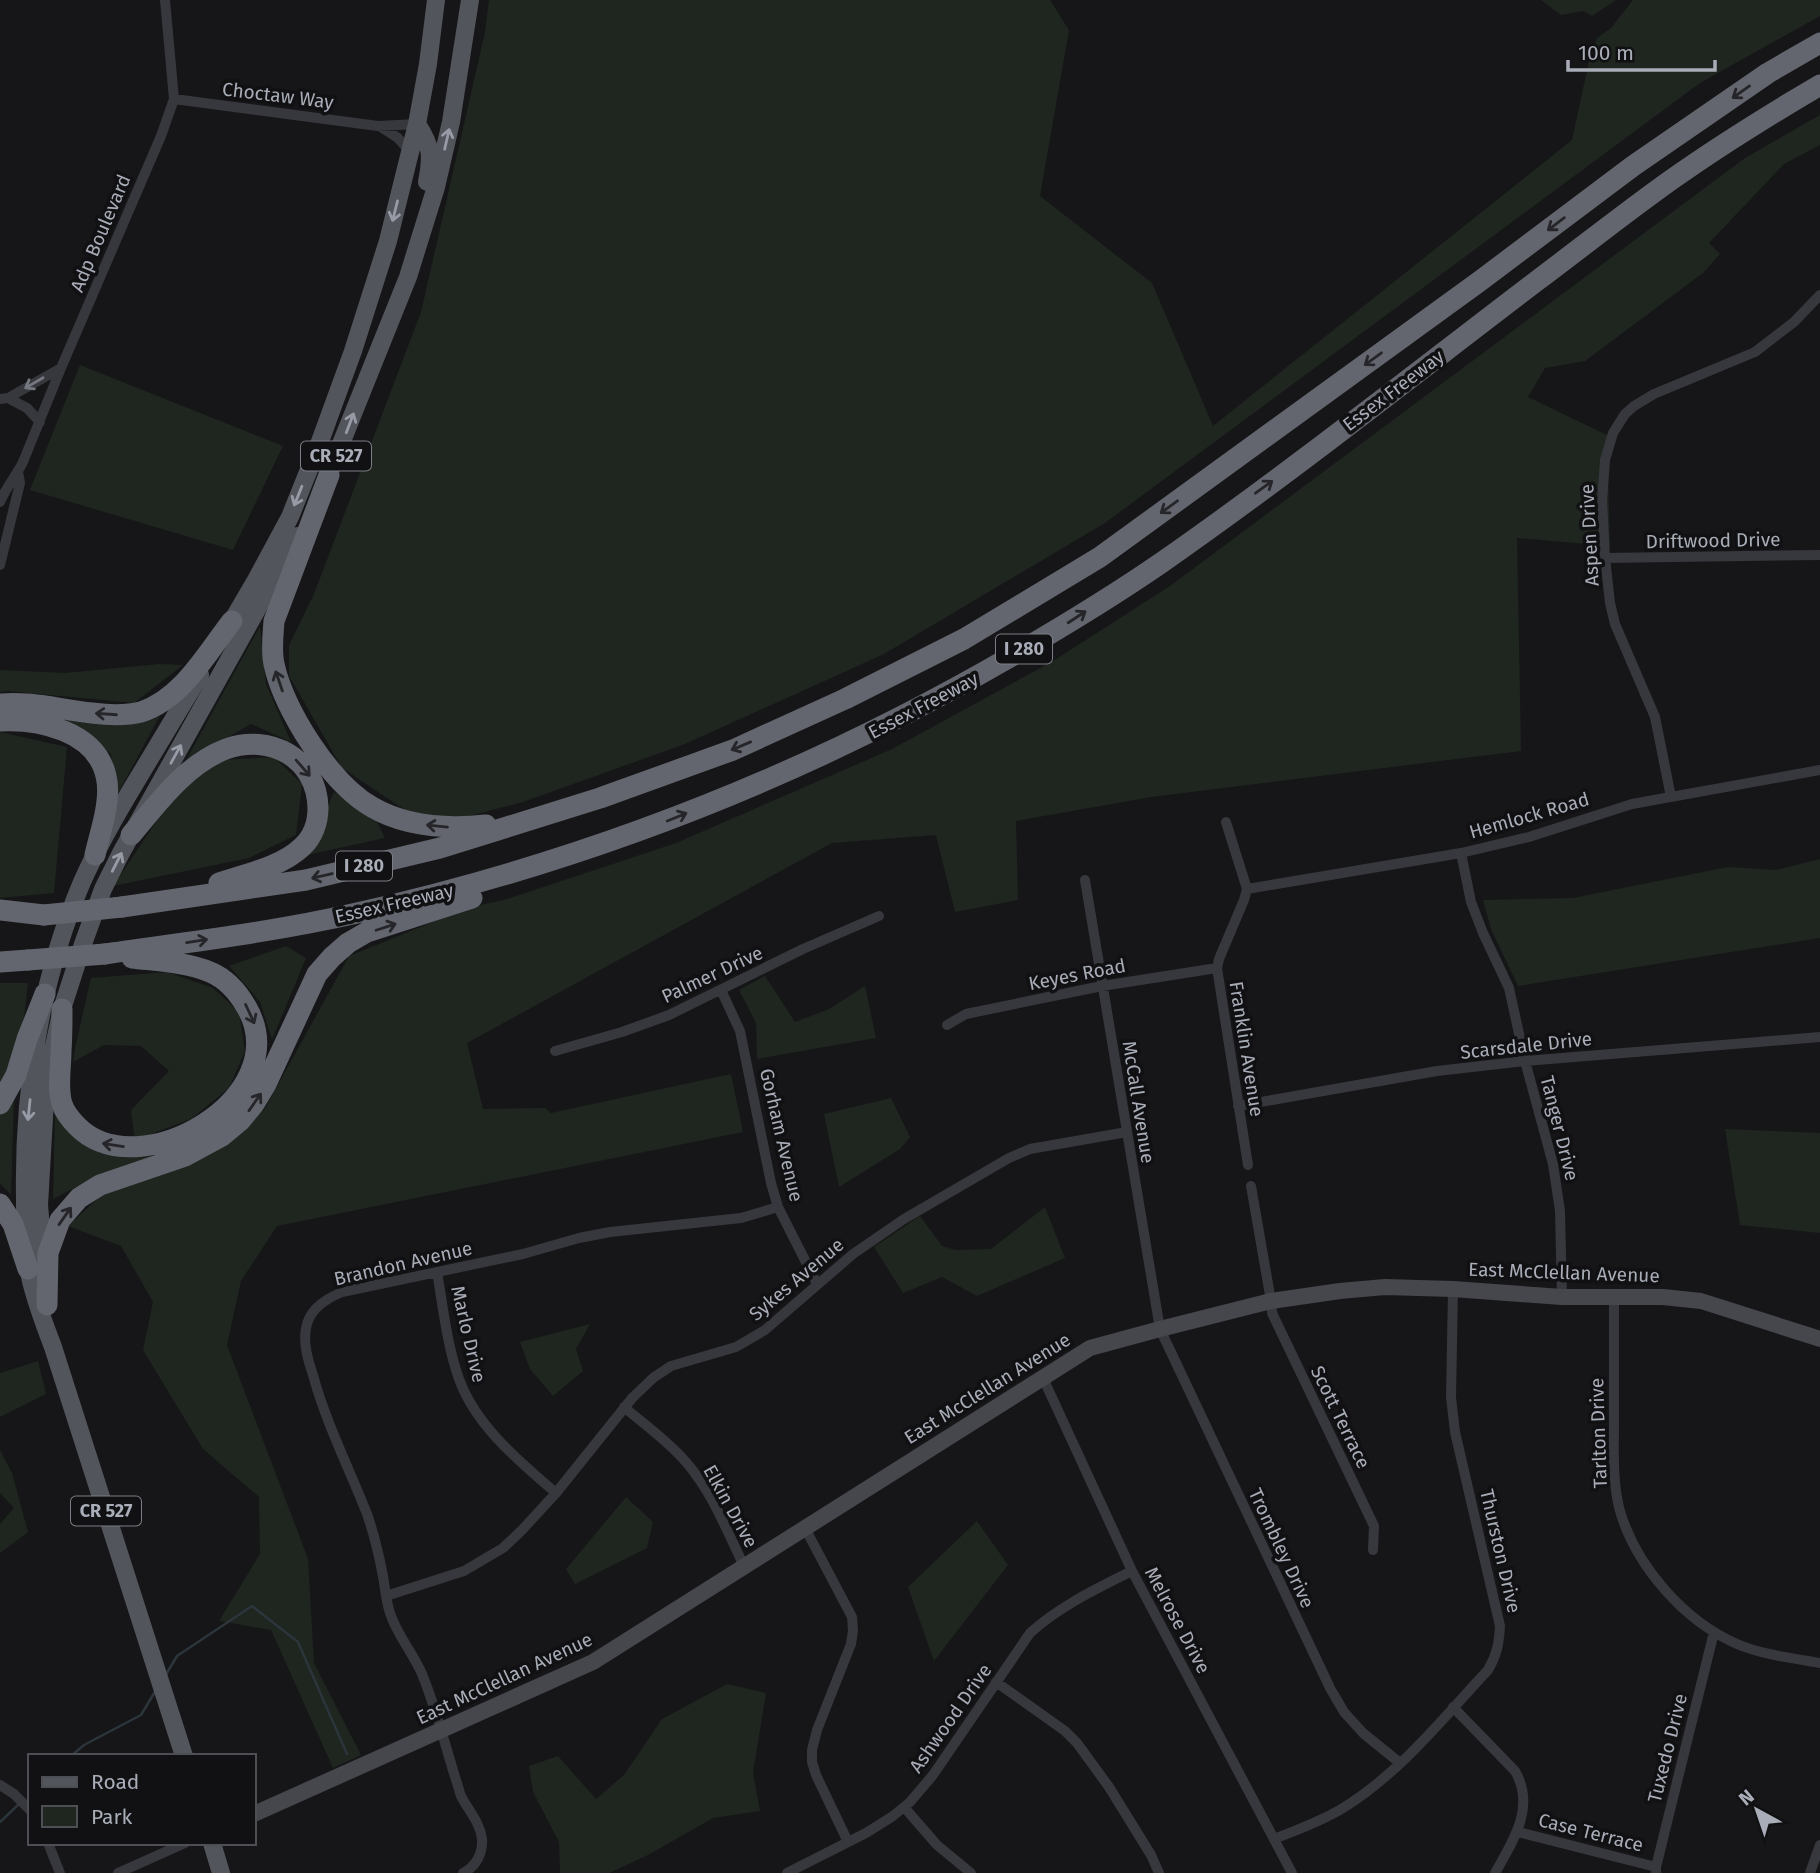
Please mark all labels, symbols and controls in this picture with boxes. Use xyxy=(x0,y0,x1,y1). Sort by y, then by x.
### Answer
scale bar xyxy=(1568,28,1715,72)
text: 100 m xyxy=(1578,40,1634,66)
street label: Choctaw Way xyxy=(221,77,336,114)
one-way arrow xyxy=(1732,85,1751,99)
one-way arrow xyxy=(441,128,454,151)
street label: Adp Boulevard xyxy=(65,171,136,295)
one-way arrow xyxy=(388,199,401,222)
one-way arrow xyxy=(1547,217,1566,231)
street label: Essex Freeway xyxy=(1338,344,1449,436)
one-way arrow xyxy=(1364,352,1383,367)
one-way arrow xyxy=(25,376,45,390)
one-way arrow xyxy=(344,412,357,434)
road number: CR 527 xyxy=(301,442,371,470)
one-way arrow xyxy=(1254,480,1273,495)
street label: Aspen Drive xyxy=(1575,483,1604,587)
one-way arrow xyxy=(291,484,304,506)
one-way arrow xyxy=(1160,500,1179,515)
street label: Driftwood Drive xyxy=(1645,528,1781,553)
one-way arrow xyxy=(1067,609,1087,623)
road number: I 280 xyxy=(996,634,1052,664)
street label: Essex Freeway xyxy=(864,667,983,744)
one-way arrow xyxy=(272,671,285,693)
one-way arrow xyxy=(95,707,117,720)
one-way arrow xyxy=(730,740,752,753)
one-way arrow xyxy=(169,744,183,764)
one-way arrow xyxy=(295,759,311,777)
street label: Hemlock Road xyxy=(1466,787,1592,844)
one-way arrow xyxy=(666,810,688,823)
one-way arrow xyxy=(427,819,449,832)
one-way arrow xyxy=(110,852,124,873)
road number: I 280 xyxy=(336,852,392,880)
one-way arrow xyxy=(312,870,334,883)
street label: Essex Freeway xyxy=(333,879,456,928)
one-way arrow xyxy=(374,919,396,932)
one-way arrow xyxy=(185,934,208,947)
street label: Palmer Drive xyxy=(658,941,767,1008)
street label: Keyes Road xyxy=(1027,954,1128,995)
street label: Franklin Avenue xyxy=(1224,980,1269,1118)
one-way arrow xyxy=(244,1003,257,1024)
street label: Scarsdale Drive xyxy=(1459,1027,1593,1064)
street label: McCall Avenue xyxy=(1117,1039,1160,1165)
street label: Gorham Avenue xyxy=(755,1066,808,1204)
street label: Tanger Drive xyxy=(1535,1073,1584,1183)
one-way arrow xyxy=(248,1093,262,1112)
one-way arrow xyxy=(22,1098,35,1121)
one-way arrow xyxy=(102,1138,125,1151)
one-way arrow xyxy=(58,1207,72,1226)
street label: Sykes Avenue xyxy=(744,1233,848,1326)
street label: Brandon Avenue xyxy=(332,1236,475,1291)
street label: East McClellan Avenue xyxy=(1468,1258,1660,1287)
street label: Marlo Drive xyxy=(446,1283,491,1385)
street label: East McClellan Avenue xyxy=(900,1328,1075,1449)
street label: Scott Terrace xyxy=(1306,1362,1375,1472)
street label: Tarlton Drive xyxy=(1585,1377,1612,1489)
street label: Elkin Drive xyxy=(698,1461,763,1552)
street label: Trombley Drive xyxy=(1244,1485,1319,1612)
street label: Thurston Drive xyxy=(1475,1487,1526,1615)
road number: CR 527 xyxy=(71,1496,141,1526)
street label: Melrose Drive xyxy=(1140,1563,1215,1677)
street label: East McClellan Avenue xyxy=(413,1628,596,1729)
street label: Ashwood Drive xyxy=(904,1659,996,1777)
street label: Tuxedo Drive xyxy=(1643,1691,1692,1805)
legend xyxy=(28,1754,256,1845)
text: Road xyxy=(91,1769,139,1795)
north arrow xyxy=(1722,1775,1792,1845)
text: N xyxy=(1734,1784,1759,1810)
text: Park xyxy=(91,1804,133,1830)
street label: Case Terrace xyxy=(1536,1808,1646,1857)

